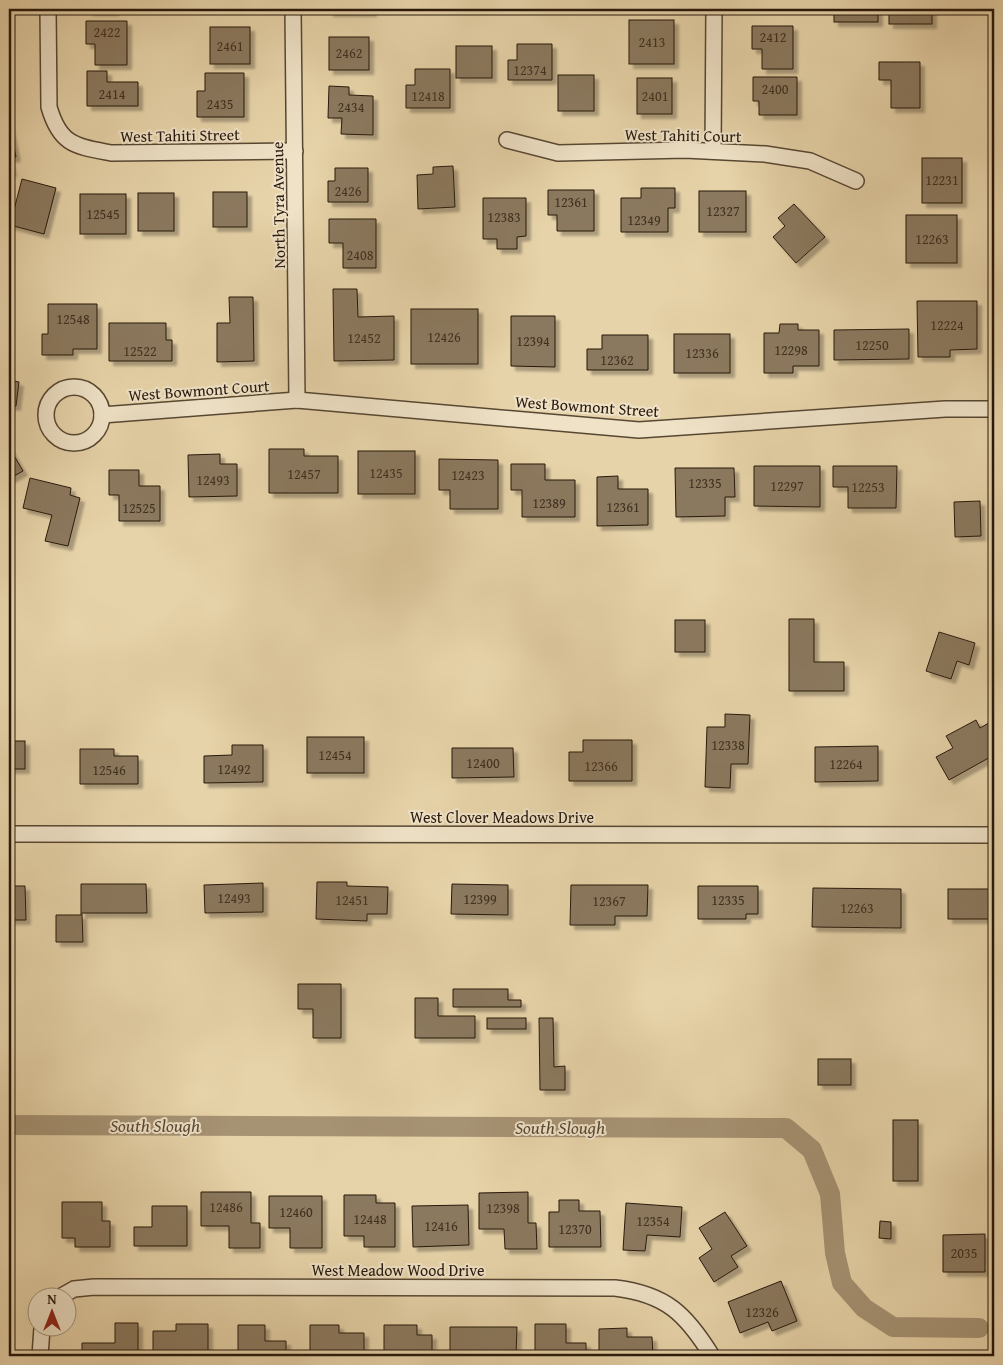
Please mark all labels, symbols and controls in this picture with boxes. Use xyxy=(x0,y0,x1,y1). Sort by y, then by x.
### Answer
house number: 2422 xyxy=(94,22,120,42)
house number: 2412 xyxy=(760,27,786,47)
house number: 2413 xyxy=(639,32,665,52)
house number: 2461 xyxy=(217,36,243,56)
house number: 2462 xyxy=(336,43,362,63)
house number: 12374 xyxy=(513,60,547,80)
house number: 2400 xyxy=(762,79,789,99)
house number: 2414 xyxy=(99,84,126,104)
house number: 12418 xyxy=(411,86,445,106)
house number: 2401 xyxy=(642,86,668,106)
house number: 2435 xyxy=(207,94,233,114)
house number: 2434 xyxy=(338,97,365,117)
street label: West Tahiti Street xyxy=(120,122,240,148)
street label: West Tahiti Court xyxy=(624,122,742,148)
street label: North Tyra Avenue xyxy=(265,141,291,269)
house number: 12231 xyxy=(925,170,959,190)
house number: 2426 xyxy=(335,181,362,201)
house number: 12361 xyxy=(554,192,588,212)
house number: 12327 xyxy=(706,201,740,221)
house number: 12545 xyxy=(86,204,120,224)
house number: 12383 xyxy=(487,207,521,227)
house number: 12349 xyxy=(627,210,661,230)
house number: 12263 xyxy=(915,229,949,249)
house number: 2408 xyxy=(347,245,374,265)
house number: 12548 xyxy=(56,309,90,329)
house number: 12224 xyxy=(930,315,964,335)
house number: 12426 xyxy=(427,327,461,347)
house number: 12452 xyxy=(347,328,381,348)
house number: 12394 xyxy=(516,331,550,351)
house number: 12250 xyxy=(855,335,889,355)
house number: 12298 xyxy=(774,340,808,360)
house number: 12522 xyxy=(123,341,157,361)
house number: 12336 xyxy=(685,343,719,363)
house number: 12362 xyxy=(600,350,634,370)
street label: West Bowmont Court xyxy=(128,373,271,407)
street label: West Bowmont Street xyxy=(514,389,660,423)
house number: 12435 xyxy=(369,463,403,483)
house number: 12457 xyxy=(287,464,321,484)
house number: 12423 xyxy=(451,465,485,485)
house number: 12493 xyxy=(196,470,230,490)
house number: 12335 xyxy=(688,473,722,493)
house number: 12297 xyxy=(770,476,804,496)
house number: 12253 xyxy=(851,477,885,497)
house number: 12389 xyxy=(532,493,566,513)
house number: 12361 xyxy=(606,497,640,517)
house number: 12525 xyxy=(122,498,156,518)
house number: 12338 xyxy=(711,735,745,755)
house number: 12454 xyxy=(318,745,352,765)
house number: 12400 xyxy=(466,753,500,773)
house number: 12264 xyxy=(829,754,863,774)
house number: 12366 xyxy=(584,756,618,776)
house number: 12492 xyxy=(217,759,251,779)
house number: 12546 xyxy=(92,760,126,780)
street label: West Clover Meadows Drive xyxy=(410,805,594,829)
house number: 12493 xyxy=(217,888,251,908)
house number: 12399 xyxy=(463,889,497,909)
house number: 12451 xyxy=(335,890,369,910)
house number: 12335 xyxy=(711,890,745,910)
house number: 12367 xyxy=(592,891,626,911)
house number: 12263 xyxy=(840,898,874,918)
water label: South Slough xyxy=(110,1112,200,1139)
water label: South Slough xyxy=(515,1114,605,1141)
house number: 12486 xyxy=(209,1197,243,1217)
house number: 12398 xyxy=(486,1198,520,1218)
house number: 12460 xyxy=(279,1202,313,1222)
house number: 12448 xyxy=(353,1209,387,1229)
house number: 12354 xyxy=(636,1211,670,1231)
house number: 12416 xyxy=(424,1216,458,1236)
house number: 12370 xyxy=(558,1219,592,1239)
house number: 2035 xyxy=(951,1243,977,1263)
street label: West Meadow Wood Drive xyxy=(312,1258,484,1282)
north arrow xyxy=(28,1288,78,1338)
text: N xyxy=(47,1289,57,1309)
house number: 12326 xyxy=(745,1302,779,1322)

